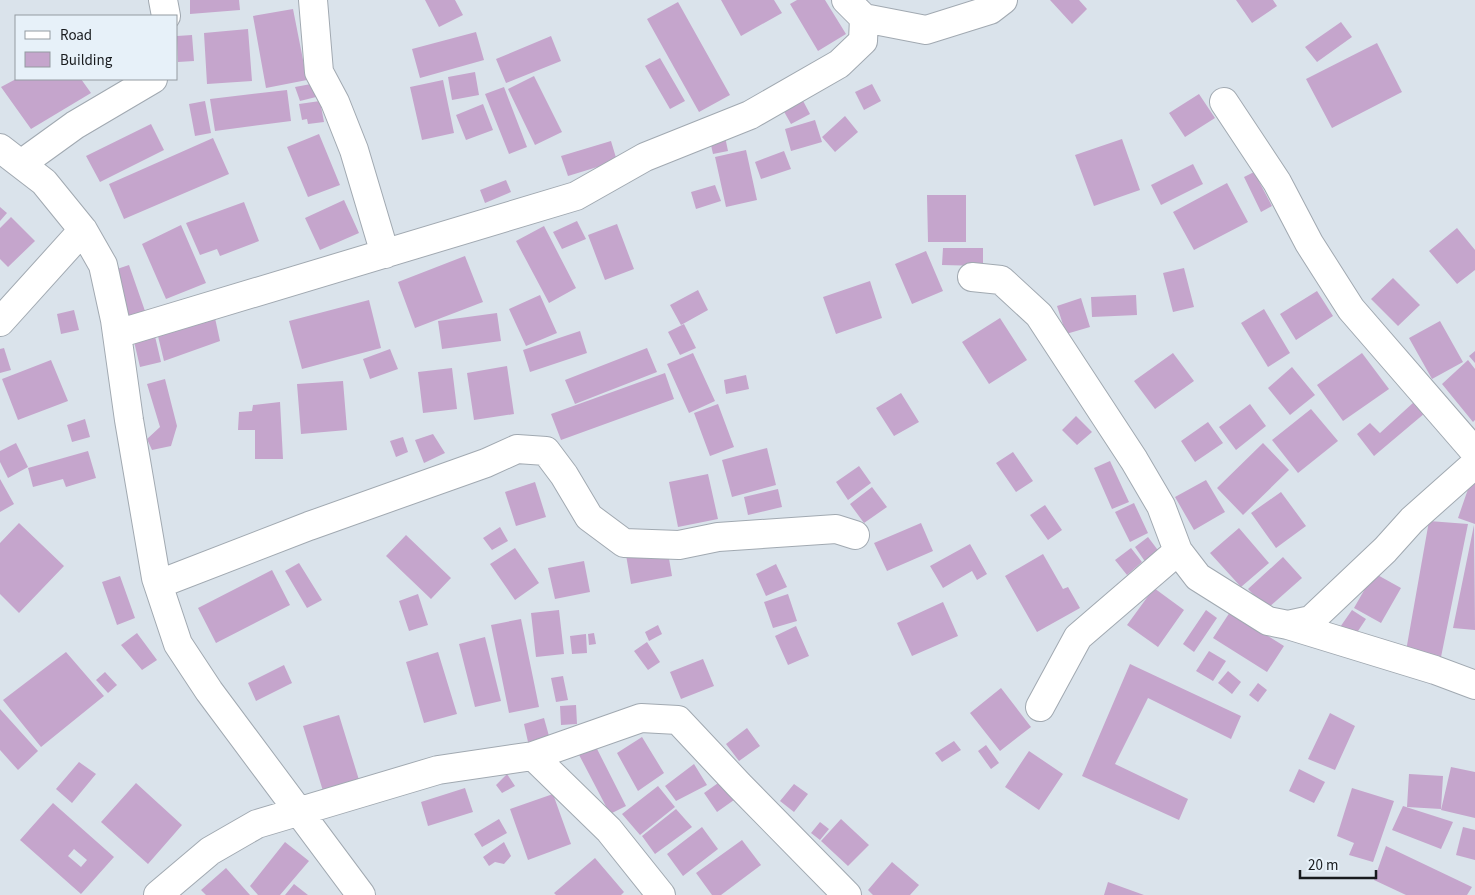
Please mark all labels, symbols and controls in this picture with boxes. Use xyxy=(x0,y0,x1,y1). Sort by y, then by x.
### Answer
legend xyxy=(15,15,178,80)
text: Road xyxy=(60,25,92,46)
text: Building xyxy=(60,50,113,71)
scale bar xyxy=(1300,848,1376,880)
text: 20 m xyxy=(1308,855,1338,876)

